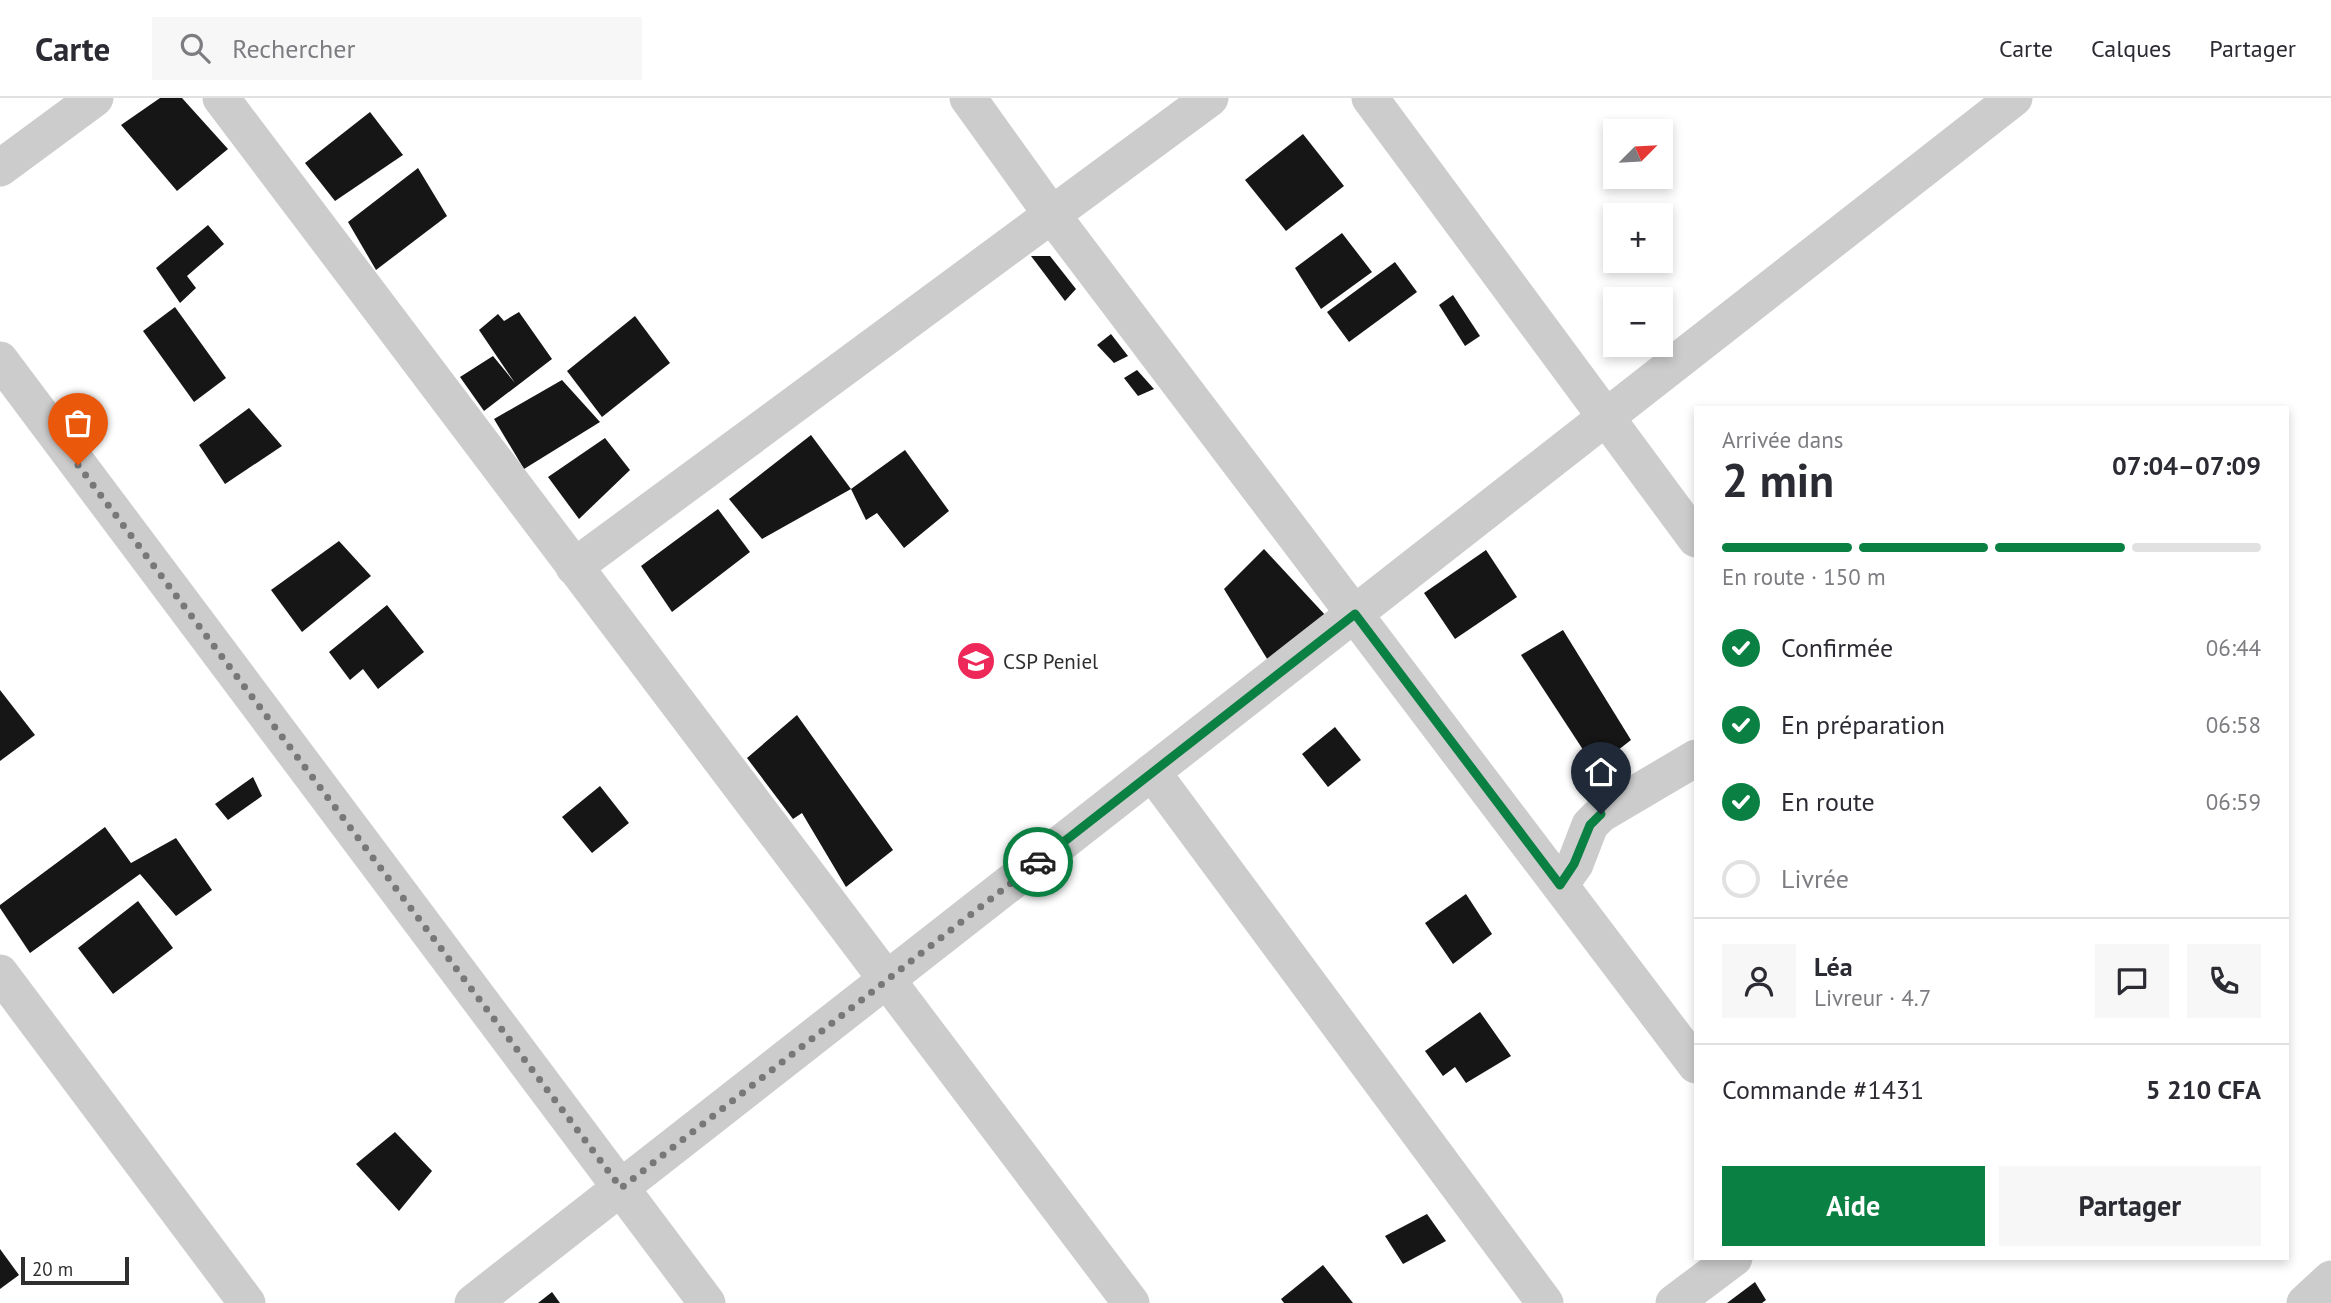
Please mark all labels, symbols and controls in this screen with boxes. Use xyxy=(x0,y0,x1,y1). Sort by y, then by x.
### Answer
search box xyxy=(152,17,642,80)
text: Carte xyxy=(35,27,110,70)
icon: search xyxy=(176,29,214,67)
text: Rechercher xyxy=(232,32,355,65)
text: Carte xyxy=(1999,33,2053,64)
text: Calques xyxy=(2091,33,2171,64)
text: Partager xyxy=(2209,33,2296,64)
north arrow xyxy=(1603,119,1673,189)
map controls xyxy=(1603,119,1673,357)
button: + xyxy=(1603,203,1673,273)
button: − xyxy=(1603,287,1673,357)
pin xyxy=(48,393,108,465)
icon: bag xyxy=(59,404,97,442)
text: Arrivée dans xyxy=(1722,425,1843,454)
text: 07:04–07:09 xyxy=(2112,449,2261,482)
text: 2 min xyxy=(1722,450,1834,510)
text: En route · 150 m xyxy=(1722,562,1886,591)
icon: check xyxy=(1722,629,1760,667)
text: Confirmée xyxy=(1781,631,1893,664)
text: 06:44 xyxy=(2206,633,2261,662)
school or university icon: CSP Peniel xyxy=(955,640,997,682)
place label: CSP Peniel xyxy=(1003,648,1098,675)
icon: check xyxy=(1722,706,1760,744)
text: En préparation xyxy=(1781,708,1945,741)
text: 06:58 xyxy=(2206,710,2261,739)
pin xyxy=(1571,742,1631,814)
icon: home xyxy=(1582,753,1620,791)
icon: check xyxy=(1722,783,1760,821)
text: En route xyxy=(1781,785,1875,818)
text: 06:59 xyxy=(2206,787,2261,816)
courier xyxy=(1003,827,1073,897)
icon: car xyxy=(1019,843,1057,881)
text: Livrée xyxy=(1781,862,1849,895)
button: person xyxy=(1722,944,1796,1018)
button: chat xyxy=(2095,944,2169,1018)
button: phone xyxy=(2187,944,2261,1018)
text: Léa xyxy=(1814,950,1853,983)
text: Livreur · 4.7 xyxy=(1814,983,1931,1012)
text: Commande #1431 xyxy=(1722,1073,1924,1106)
text: 5 210 CFA xyxy=(2146,1073,2261,1106)
button: Aide xyxy=(1722,1166,1985,1246)
button: Partager xyxy=(1999,1166,2261,1246)
scale bar xyxy=(21,1254,130,1286)
text: 20 m xyxy=(32,1257,73,1281)

